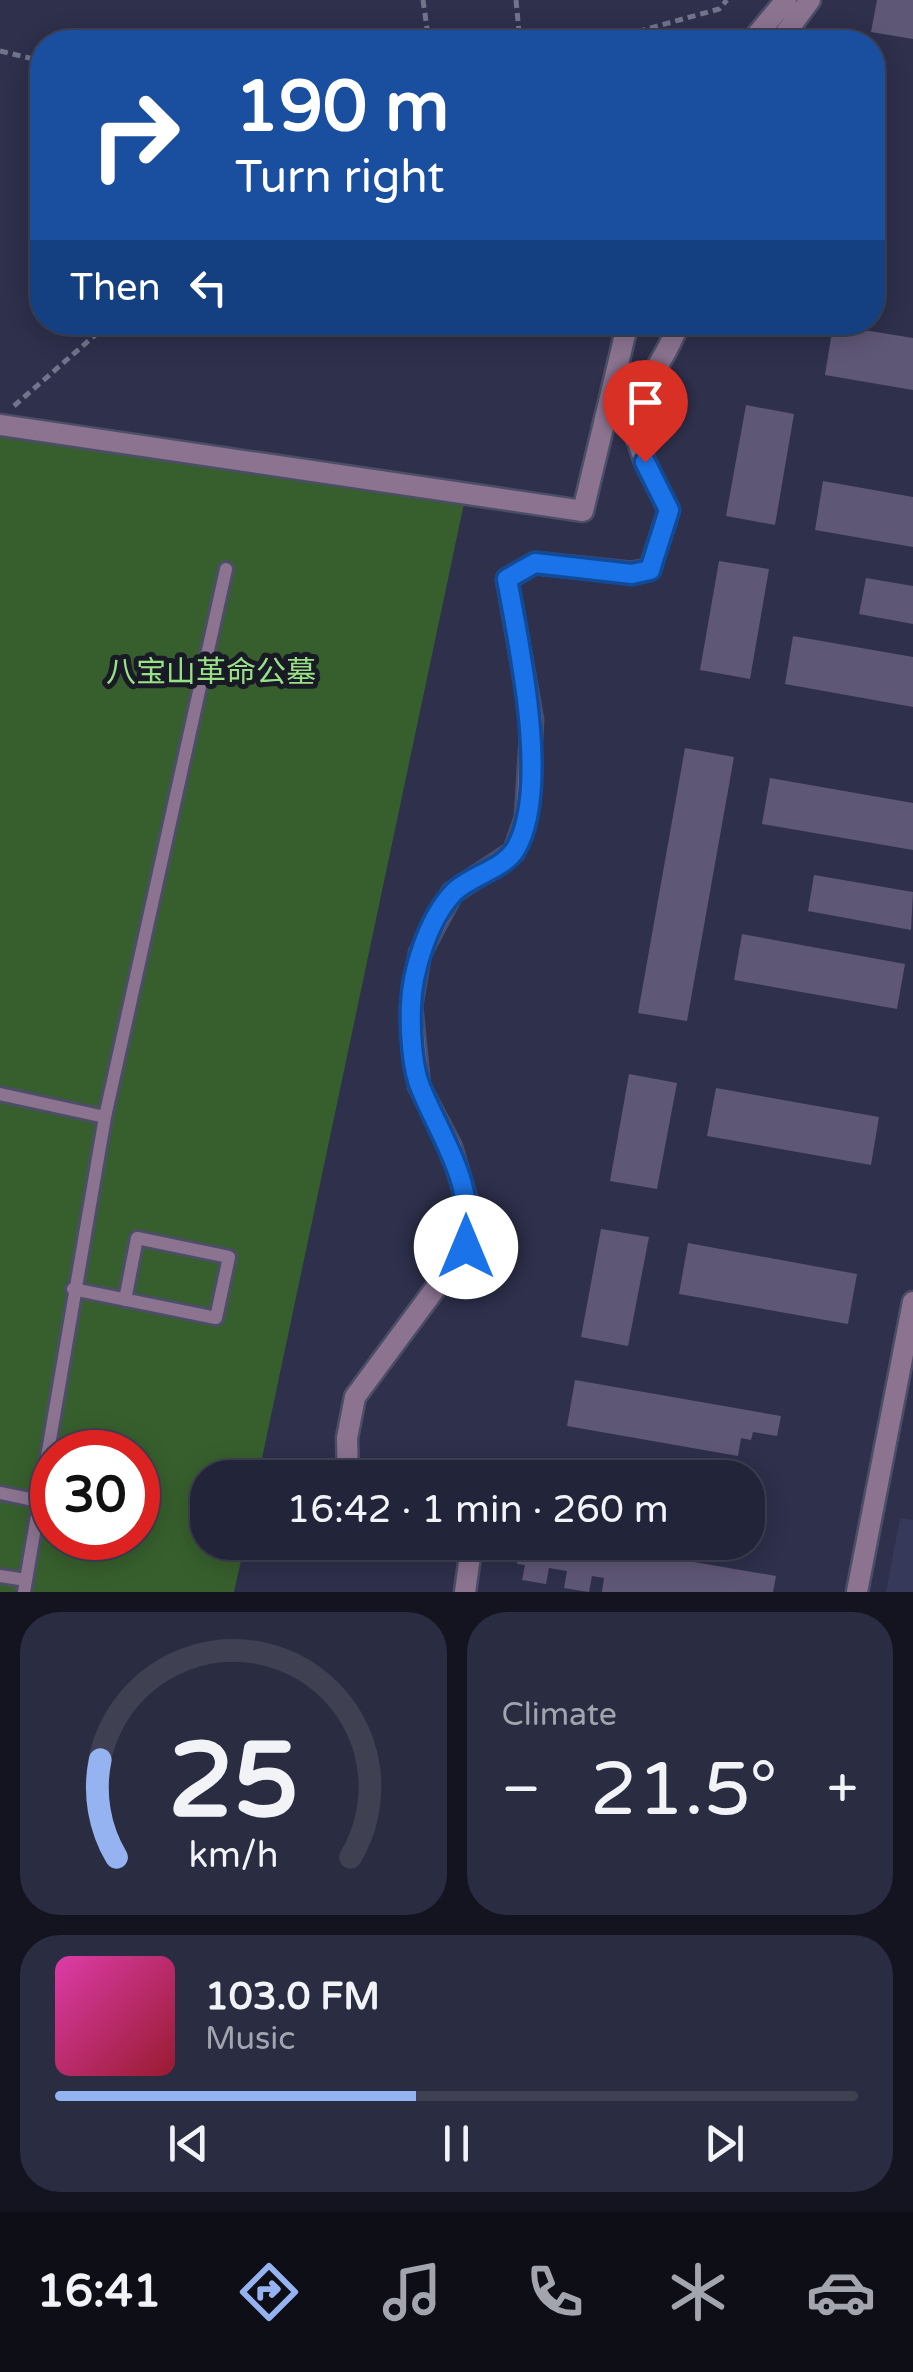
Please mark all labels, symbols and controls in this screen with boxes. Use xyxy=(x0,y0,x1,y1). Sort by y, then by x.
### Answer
text: 190 m xyxy=(235,66,449,150)
icon: right xyxy=(70,70,200,200)
text: Turn right xyxy=(235,151,444,205)
icon: left xyxy=(181,260,236,315)
text: Then xyxy=(70,265,161,311)
pin xyxy=(603,360,688,463)
icon: arrive xyxy=(618,375,673,430)
park label: 八宝山革命公墓 xyxy=(106,654,316,691)
position arrow xyxy=(414,1195,518,1299)
speed limit sign: 30 xyxy=(30,1430,160,1560)
text: 16:42 · 1 min · 260 m xyxy=(286,1487,669,1533)
text: Climate xyxy=(502,1696,617,1734)
text: 25 xyxy=(168,1720,299,1845)
text: 21.5° xyxy=(590,1745,778,1835)
text: − xyxy=(502,1757,541,1823)
text: + xyxy=(827,1757,858,1823)
text: km/h xyxy=(188,1834,278,1877)
text: 103.0 FM xyxy=(205,1974,380,2020)
text: Music xyxy=(205,2020,295,2058)
icon: previous xyxy=(161,2116,216,2171)
icon: pause xyxy=(429,2116,484,2171)
icon: next xyxy=(697,2116,752,2171)
icon: directions xyxy=(234,2257,304,2327)
icon: music xyxy=(377,2257,447,2327)
icon: phone xyxy=(520,2257,590,2327)
icon: climate xyxy=(663,2257,733,2327)
icon: car xyxy=(806,2257,876,2327)
text: 16:41 xyxy=(37,2265,161,2319)

